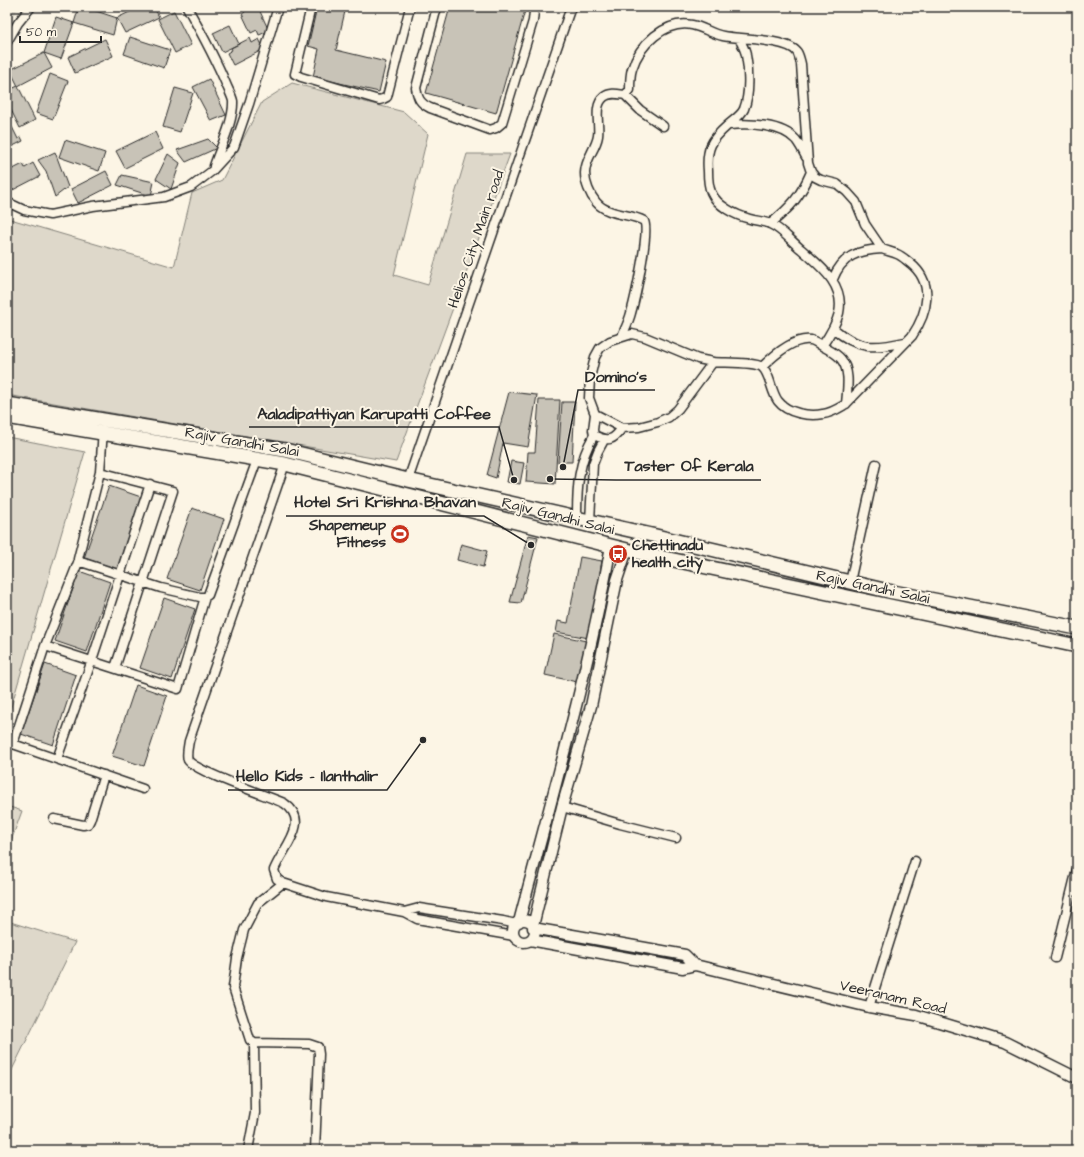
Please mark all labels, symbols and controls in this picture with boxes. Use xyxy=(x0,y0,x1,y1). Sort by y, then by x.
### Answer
scale bar xyxy=(20,18,101,44)
text: 50 m xyxy=(26,24,57,41)
street label: Helios City Main road xyxy=(442,167,511,311)
callout: Domino's xyxy=(578,362,655,390)
text: Domino's xyxy=(585,366,647,388)
callout: Aaladipattiyan Karupatti Coffee xyxy=(249,399,499,427)
text: Aaladipattiyan Karupatti Coffee xyxy=(257,403,491,426)
street label: Rajiv Gandhi Salai xyxy=(183,422,301,462)
callout: Taster Of Kerala xyxy=(616,452,761,480)
text: Taster Of Kerala xyxy=(623,455,754,477)
callout: Hotel Sri Krishna Bhavan xyxy=(286,488,484,516)
text: Hotel Sri Krishna Bhavan xyxy=(294,491,476,513)
street label: Rajiv Gandhi Salai xyxy=(499,492,617,540)
place label: Shapemeup Fitness xyxy=(308,515,387,553)
sports icon: Shapemeup Fitness xyxy=(389,523,411,545)
place label: Chettinadu health city xyxy=(632,535,704,574)
bus stop icon: Chettinadu health city xyxy=(607,543,629,565)
street label: Rajiv Gandhi Salai xyxy=(814,565,932,609)
callout: Hello Kids - Ilanthalir xyxy=(228,762,387,790)
text: Hello Kids - Ilanthalir xyxy=(236,765,378,787)
street label: Veeranam Road xyxy=(838,975,949,1020)

